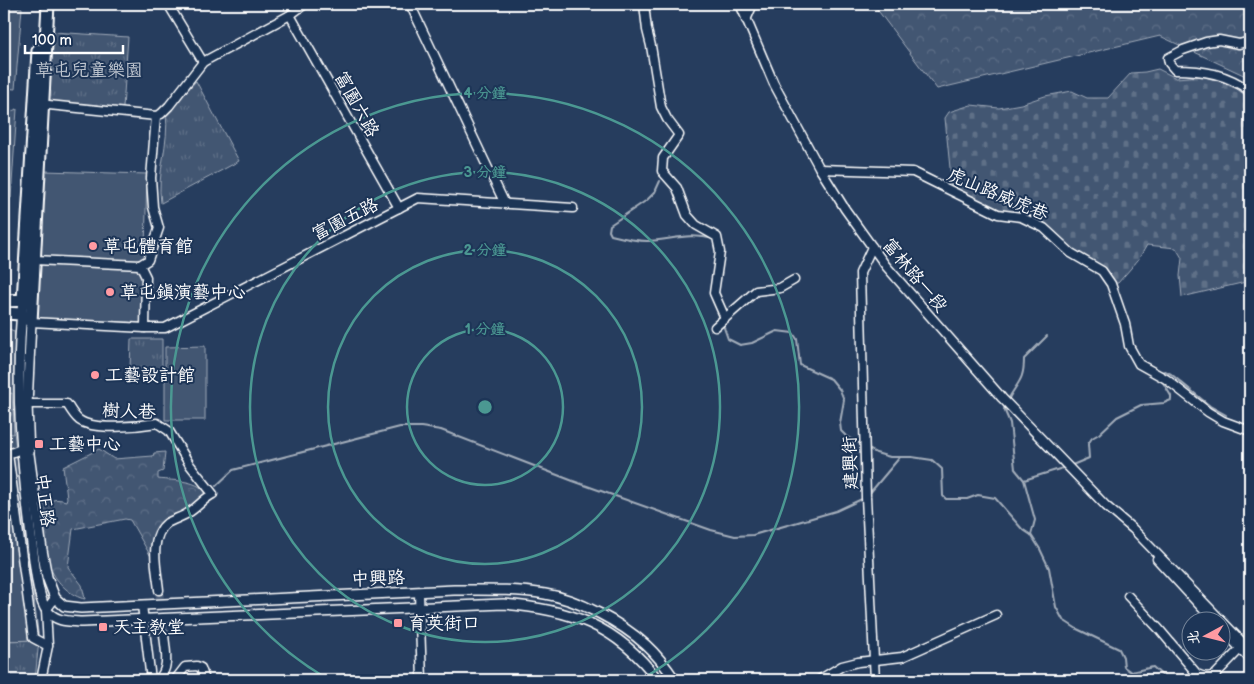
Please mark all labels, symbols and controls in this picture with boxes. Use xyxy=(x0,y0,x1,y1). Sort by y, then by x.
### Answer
scale bar xyxy=(25,22,122,54)
text: 100 m xyxy=(32,31,72,50)
park label: 草屯兒童樂園 xyxy=(35,60,143,81)
street label: 富園六路 xyxy=(330,68,383,141)
text: 4 分鐘 xyxy=(464,84,506,103)
text: 3 分鐘 xyxy=(464,163,506,182)
street label: 虎山路威虎巷 xyxy=(944,164,1052,225)
street label: 富園五路 xyxy=(308,194,382,245)
street label: 富林路一段 xyxy=(878,234,952,317)
place label: 草屯體育館 xyxy=(103,236,193,257)
marker: 草屯體育館 xyxy=(87,240,99,252)
text: 2 分鐘 xyxy=(463,241,507,260)
place label: 草屯鎮演藝中心 xyxy=(120,282,246,303)
marker: 草屯鎮演藝中心 xyxy=(104,286,116,298)
text: 1 分鐘 xyxy=(465,320,505,339)
place label: 工藝設計館 xyxy=(105,365,195,386)
marker: 工藝設計館 xyxy=(89,369,101,381)
centre of rings xyxy=(476,398,494,416)
street label: 樹人巷 xyxy=(102,400,156,423)
place label: 工藝中心 xyxy=(49,434,121,455)
street label: 建興街 xyxy=(839,436,862,490)
marker: 工藝中心 xyxy=(33,438,45,450)
street label: 中正路 xyxy=(31,472,58,528)
street label: 中興路 xyxy=(351,567,405,590)
north arrow xyxy=(1182,612,1232,662)
place label: 育英街口 xyxy=(408,613,480,634)
place label: 天主教堂 xyxy=(113,617,185,638)
marker: 育英街口 xyxy=(392,617,404,629)
marker: 天主教堂 xyxy=(97,621,109,633)
text: 北 xyxy=(1184,630,1203,646)

